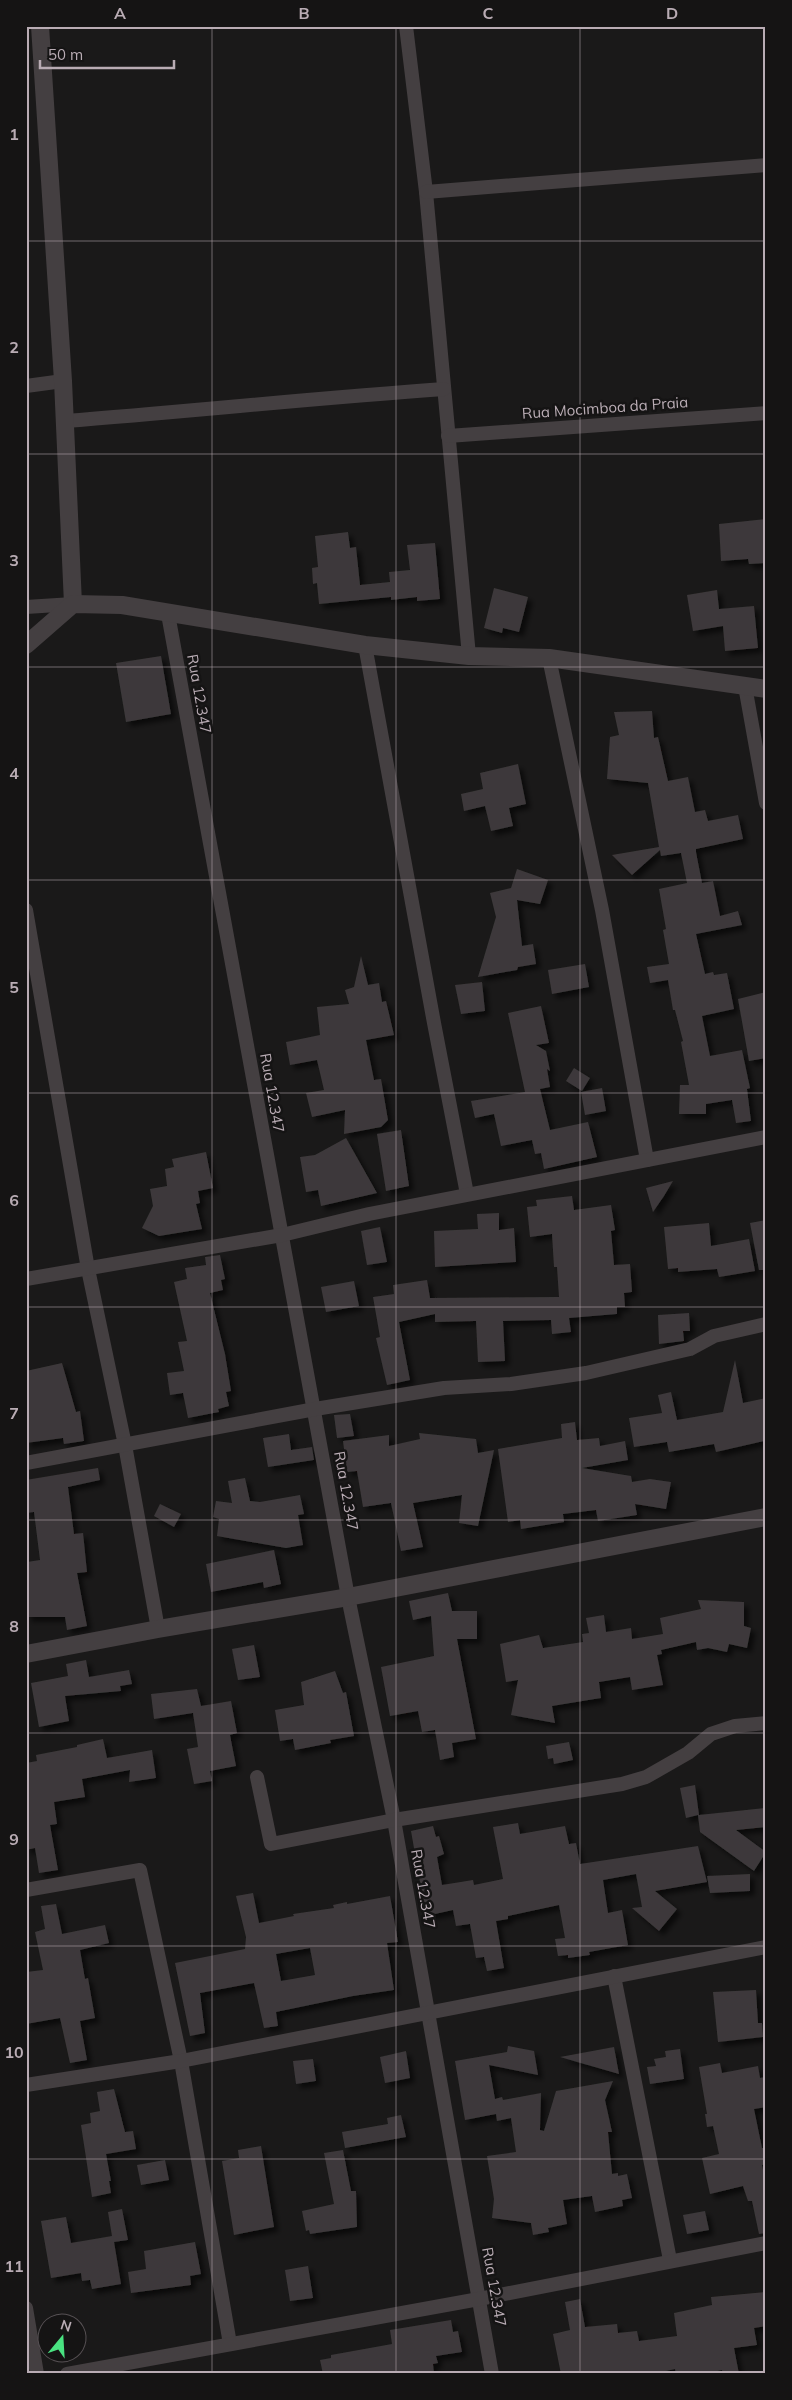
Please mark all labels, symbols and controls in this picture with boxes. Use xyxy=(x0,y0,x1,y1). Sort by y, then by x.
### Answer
text: A xyxy=(114,3,126,23)
text: B xyxy=(298,3,310,23)
text: C xyxy=(483,3,494,23)
text: D xyxy=(666,3,678,23)
scale bar xyxy=(40,38,174,70)
text: 50 m xyxy=(48,45,83,64)
text: 1 xyxy=(9,124,19,144)
text: 2 xyxy=(9,337,19,357)
street label: Rua Mocimboa da Praia xyxy=(521,392,689,423)
text: 3 xyxy=(9,550,19,570)
street label: Rua 12.347 xyxy=(183,653,216,735)
text: 4 xyxy=(9,763,19,783)
text: 5 xyxy=(9,977,19,997)
street label: Rua 12.347 xyxy=(256,1052,289,1134)
text: 6 xyxy=(9,1190,19,1210)
text: 7 xyxy=(9,1403,19,1423)
street label: Rua 12.347 xyxy=(330,1450,363,1532)
text: 8 xyxy=(9,1616,19,1636)
text: 9 xyxy=(9,1829,19,1849)
street label: Rua 12.347 xyxy=(407,1848,440,1930)
text: 10 xyxy=(4,2042,24,2062)
street label: Rua 12.347 xyxy=(478,2246,511,2328)
text: 11 xyxy=(4,2256,24,2276)
north arrow xyxy=(38,2312,88,2362)
text: N xyxy=(58,2315,74,2336)

